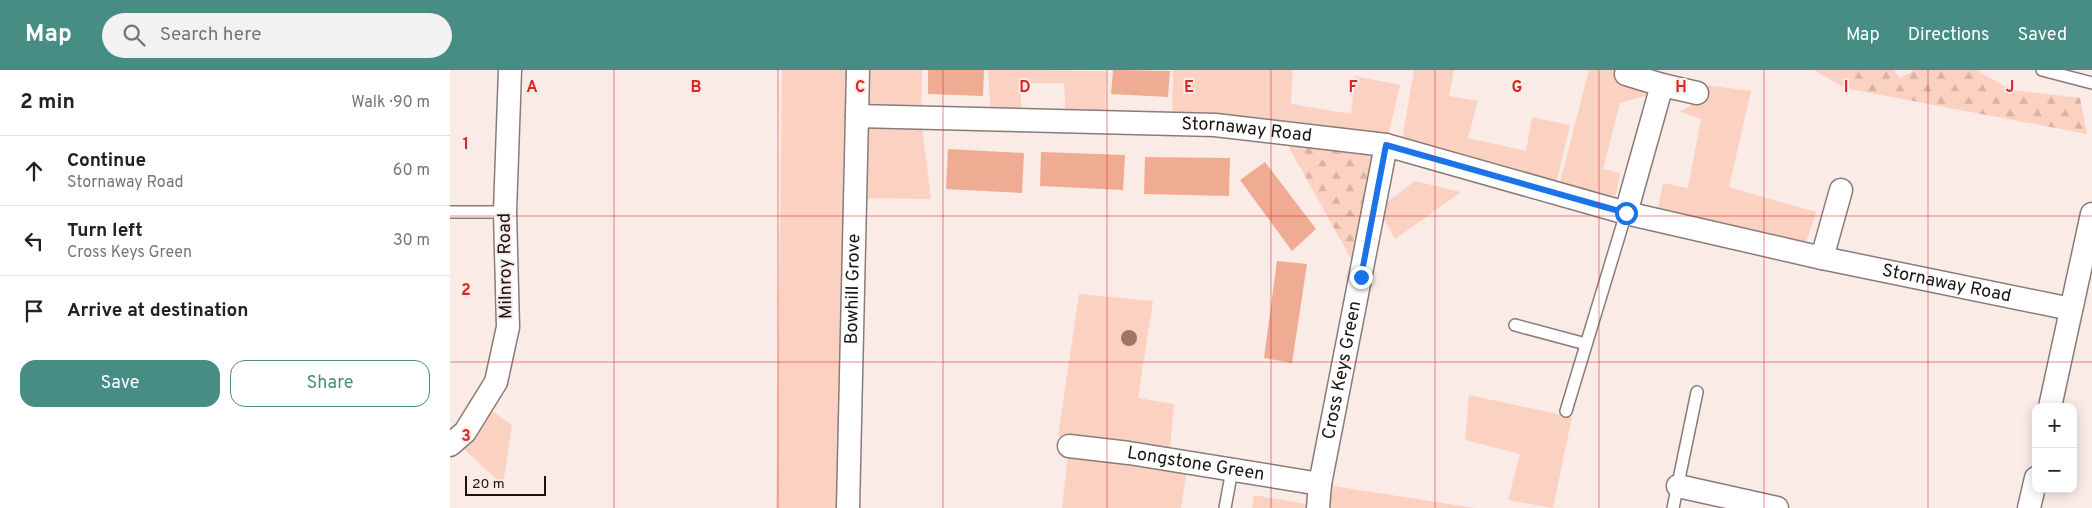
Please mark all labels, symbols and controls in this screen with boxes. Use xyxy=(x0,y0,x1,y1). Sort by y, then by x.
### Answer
search box xyxy=(102,13,452,58)
text: Map xyxy=(25,20,72,50)
icon: search xyxy=(120,21,148,49)
text: Search here xyxy=(160,23,261,47)
text: Map xyxy=(1846,24,1880,47)
text: Directions xyxy=(1908,24,1990,47)
text: Saved xyxy=(2018,24,2067,47)
text: A xyxy=(526,78,538,98)
text: B xyxy=(690,78,702,98)
text: C xyxy=(855,78,865,98)
text: D xyxy=(1019,78,1031,98)
text: E xyxy=(1184,78,1194,98)
text: F xyxy=(1348,78,1358,98)
text: G xyxy=(1512,78,1522,98)
text: H xyxy=(1675,78,1687,98)
text: I xyxy=(1844,78,1848,98)
text: J xyxy=(2006,78,2014,98)
text: 2 min xyxy=(20,89,75,116)
text: Walk · 90 m xyxy=(351,93,430,113)
street label: Stornaway Road xyxy=(1181,113,1313,148)
text: 1 xyxy=(463,135,469,155)
text: Continue xyxy=(67,149,146,173)
icon: ahead xyxy=(20,157,48,185)
text: 60 m xyxy=(393,161,430,181)
text: Stornaway Road xyxy=(67,173,184,193)
route start xyxy=(1615,202,1638,225)
street label: Milnroy Road xyxy=(494,213,518,319)
text: Turn left xyxy=(67,219,143,243)
icon: left xyxy=(20,227,48,255)
text: 30 m xyxy=(393,231,430,251)
street label: Bowhill Grove xyxy=(840,233,866,345)
text: Cross Keys Green xyxy=(67,243,192,263)
street label: Stornaway Road xyxy=(1880,259,2013,308)
route end xyxy=(1350,266,1373,289)
text: 2 xyxy=(461,281,471,301)
icon: arrive xyxy=(20,297,48,325)
text: Arrive at destination xyxy=(67,299,248,323)
street label: Cross Keys Green xyxy=(1317,299,1367,442)
button: Save xyxy=(20,360,220,407)
button: Share xyxy=(230,360,430,407)
map controls xyxy=(2032,403,2077,493)
button: + xyxy=(2032,403,2077,448)
text: 3 xyxy=(461,427,471,447)
street label: Longstone Green xyxy=(1125,441,1266,486)
button: − xyxy=(2032,448,2077,493)
scale bar xyxy=(465,473,546,496)
text: 20 m xyxy=(472,476,505,493)

